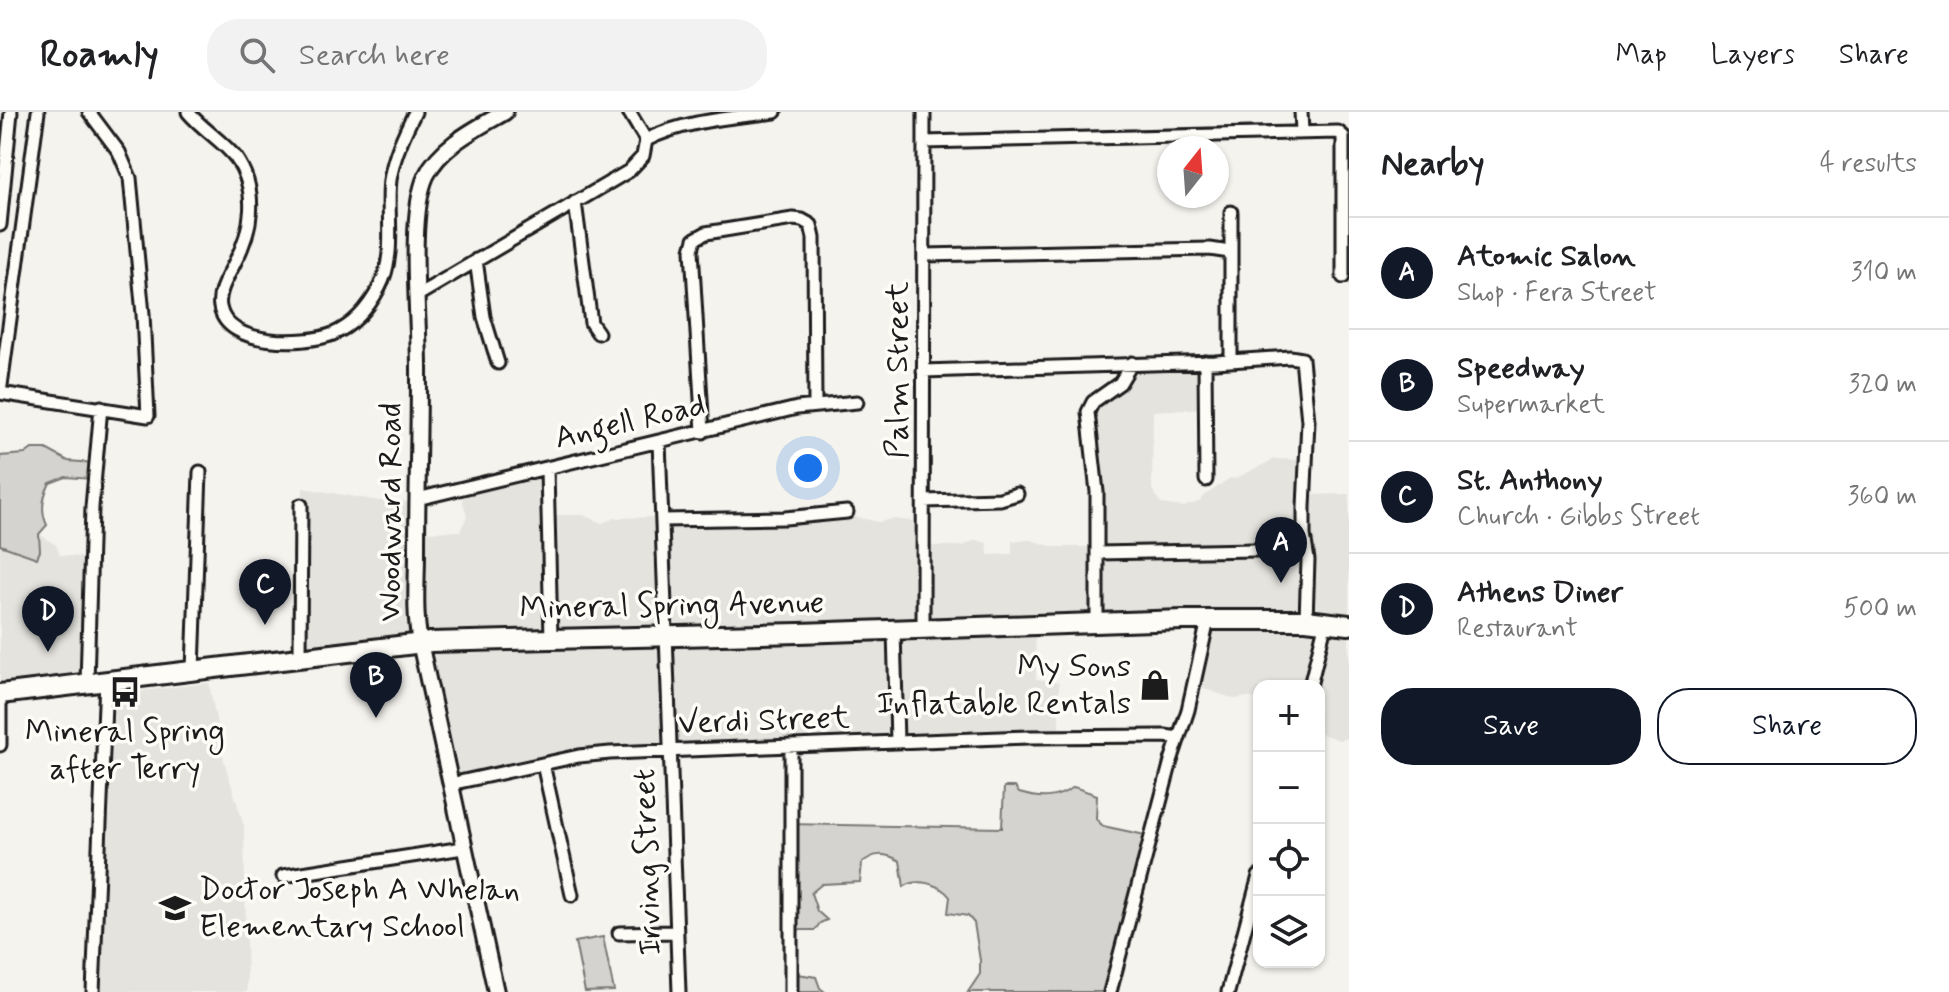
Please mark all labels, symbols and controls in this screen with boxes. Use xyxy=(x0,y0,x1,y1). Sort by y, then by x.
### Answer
search box xyxy=(207,19,767,91)
text: Roamly xyxy=(40,31,159,80)
icon: search xyxy=(235,33,279,77)
text: Search here xyxy=(299,36,450,75)
text: Map xyxy=(1616,37,1667,74)
text: Layers xyxy=(1711,37,1795,74)
text: Share xyxy=(1839,37,1909,74)
north arrow xyxy=(1157,136,1229,208)
text: Nearby xyxy=(1381,142,1485,187)
text: 4 results xyxy=(1820,147,1917,181)
text: Atomic Salon xyxy=(1457,237,1636,276)
text: A xyxy=(1398,256,1416,290)
text: 310 m xyxy=(1851,256,1917,290)
text: Shop · Fera Street xyxy=(1457,276,1657,310)
street label: Palm Street xyxy=(877,281,919,459)
text: Speedway xyxy=(1457,349,1585,388)
text: B xyxy=(1399,368,1415,402)
text: 320 m xyxy=(1848,368,1917,402)
street label: Angell Road xyxy=(551,384,710,463)
text: Supermarket xyxy=(1457,388,1605,422)
street label: Woodward Road xyxy=(370,402,412,622)
your location xyxy=(788,448,828,488)
text: St. Anthony xyxy=(1457,461,1602,500)
text: C xyxy=(1398,480,1416,514)
text: 360 m xyxy=(1848,480,1917,514)
text: Church · Gibbs Street xyxy=(1457,500,1700,534)
pin: A xyxy=(1255,517,1307,583)
pin: C xyxy=(239,559,291,625)
text: Athens Diner xyxy=(1457,573,1623,612)
street label: Mineral Spring Avenue xyxy=(519,582,825,632)
pin: D xyxy=(22,586,74,652)
text: D xyxy=(1398,592,1416,626)
text: 500 m xyxy=(1843,592,1917,626)
text: Restaurant xyxy=(1457,612,1578,646)
place label: My Sons Inflatable Rentals xyxy=(877,646,1131,725)
pin: B xyxy=(350,652,402,718)
shop icon: My Sons Inflatable Rentals xyxy=(1138,668,1172,702)
bus stop icon: Mineral Spring after Terry xyxy=(108,675,142,709)
map controls xyxy=(1253,680,1325,968)
button: + xyxy=(1253,680,1325,752)
button: Save xyxy=(1381,688,1641,765)
button: Share xyxy=(1657,688,1917,765)
street label: Verdi Street xyxy=(678,697,851,745)
place label: Mineral Spring after Terry xyxy=(25,711,225,790)
button: − xyxy=(1253,752,1325,824)
street label: Irving Street xyxy=(624,768,672,956)
button: locate xyxy=(1253,824,1325,896)
place label: Doctor Joseph A Whelan Elementary School xyxy=(199,869,520,948)
school or university icon: Doctor Joseph A Whelan Elementary School xyxy=(158,891,192,925)
button: layers xyxy=(1253,896,1325,968)

